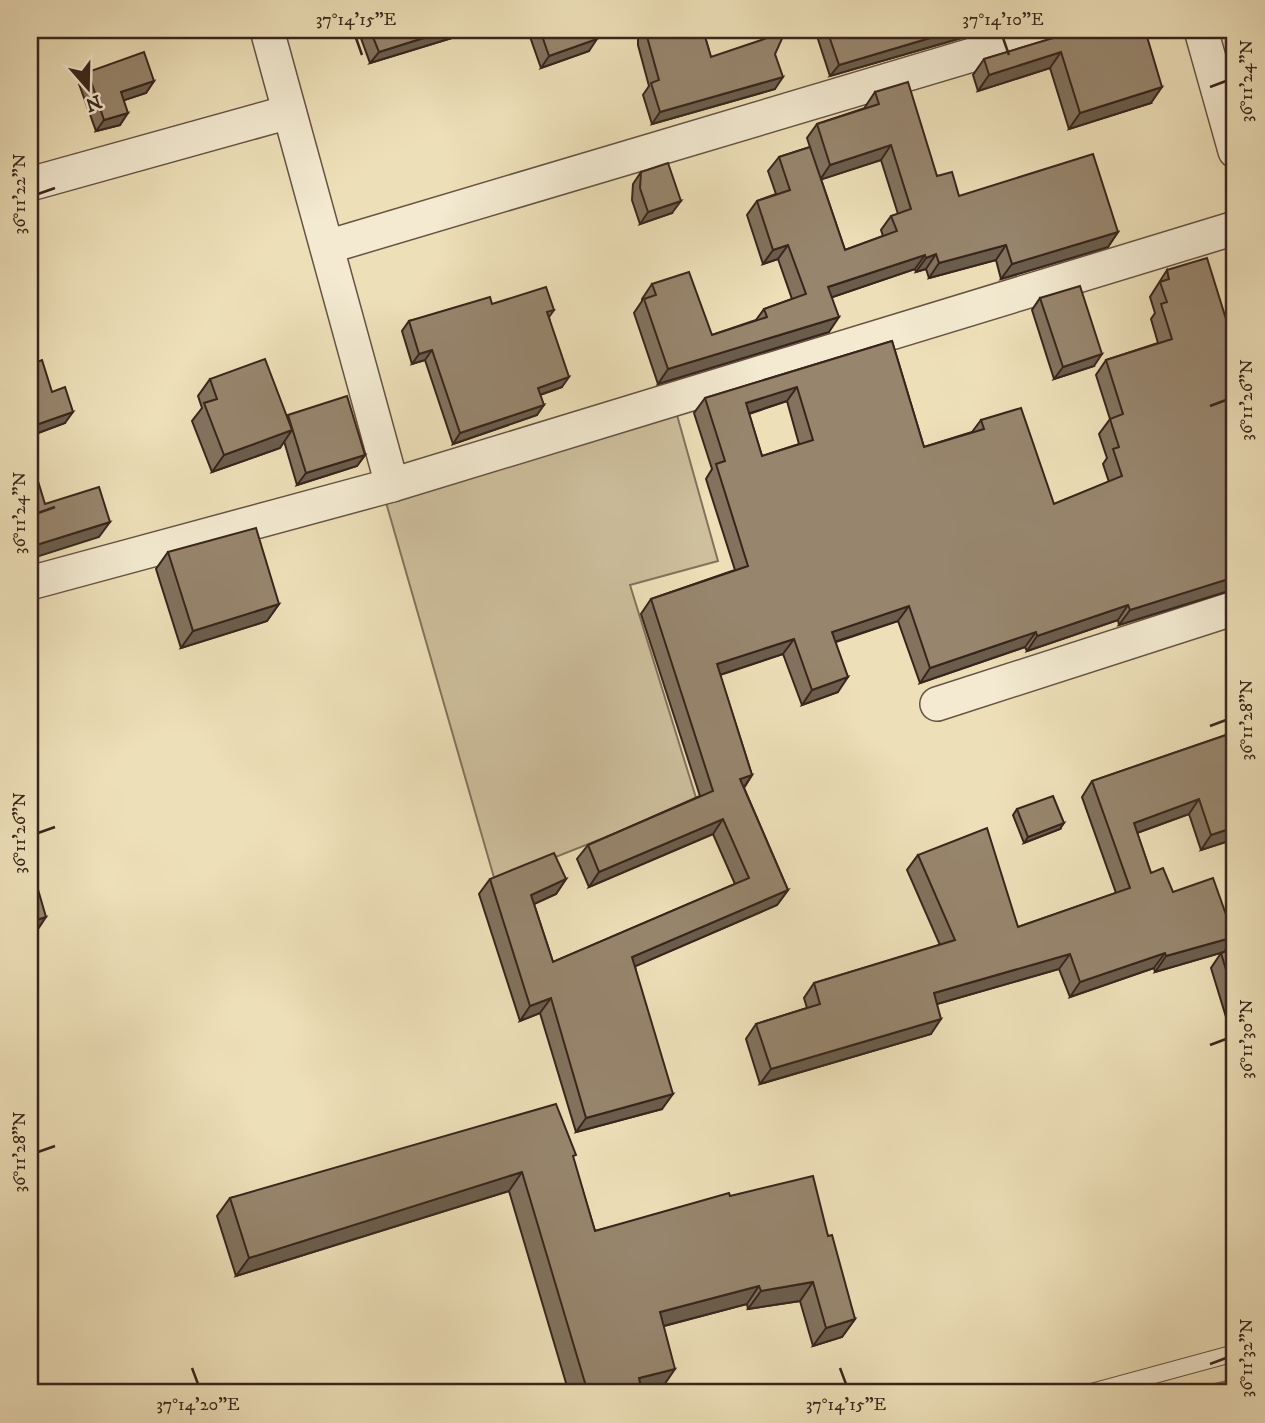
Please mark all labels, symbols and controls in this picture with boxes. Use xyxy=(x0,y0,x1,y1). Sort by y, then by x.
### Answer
text: 37°14'15"E xyxy=(316,9,397,31)
text: 37°14'10"E xyxy=(962,9,1044,31)
text: 36°11'24"N xyxy=(1236,39,1258,122)
north arrow xyxy=(52,52,122,122)
text: N xyxy=(82,89,105,116)
text: 36°11'22"N xyxy=(9,153,31,235)
text: 36°11'26"N xyxy=(1236,359,1258,441)
text: 36°11'24"N xyxy=(9,471,31,554)
text: 36°11'28"N xyxy=(1236,679,1258,761)
text: 36°11'26"N xyxy=(9,792,31,874)
text: 36°11'30"N xyxy=(1236,999,1258,1079)
text: 36°11'28"N xyxy=(9,1111,31,1193)
text: 36°11'32"N xyxy=(1236,1318,1258,1397)
text: 37°14'20"E xyxy=(156,1394,240,1416)
text: 37°14'15"E xyxy=(806,1394,887,1416)

